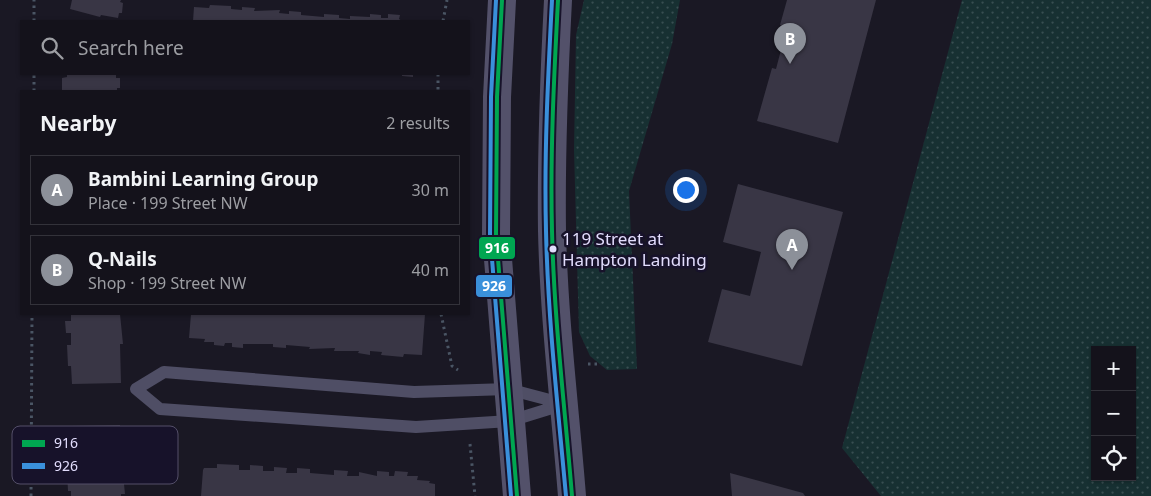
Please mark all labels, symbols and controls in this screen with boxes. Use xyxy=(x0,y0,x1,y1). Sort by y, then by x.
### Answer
search box xyxy=(20,20,470,75)
pin: B xyxy=(774,23,806,64)
icon: search xyxy=(38,34,66,62)
text: Search here xyxy=(78,35,184,61)
text: Nearby xyxy=(40,109,116,137)
text: 2 results xyxy=(386,112,450,134)
text: Bambini Learning Group xyxy=(88,166,318,192)
your location xyxy=(673,177,699,203)
text: A xyxy=(51,179,63,201)
text: 30 m xyxy=(412,179,449,201)
text: Place · 199 Street NW xyxy=(88,192,248,214)
place label: 119 Street at Hampton Landing xyxy=(562,227,707,271)
pin: A xyxy=(776,229,808,270)
line badge: 916 xyxy=(478,236,516,260)
text: 916 xyxy=(485,238,509,257)
marker: 119 Street at Hampton Landing xyxy=(548,244,558,254)
text: Q-Nails xyxy=(88,246,157,272)
text: B xyxy=(52,259,62,281)
text: 40 m xyxy=(412,259,449,281)
text: Shop · 199 Street NW xyxy=(88,272,246,294)
line badge: 926 xyxy=(475,274,513,298)
text: 926 xyxy=(482,276,506,295)
map controls xyxy=(1091,346,1136,481)
button: + xyxy=(1091,346,1136,391)
button: − xyxy=(1091,391,1136,436)
legend xyxy=(12,426,178,484)
text: 916 xyxy=(54,433,78,452)
button: locate xyxy=(1091,436,1136,481)
text: 926 xyxy=(54,456,78,475)

